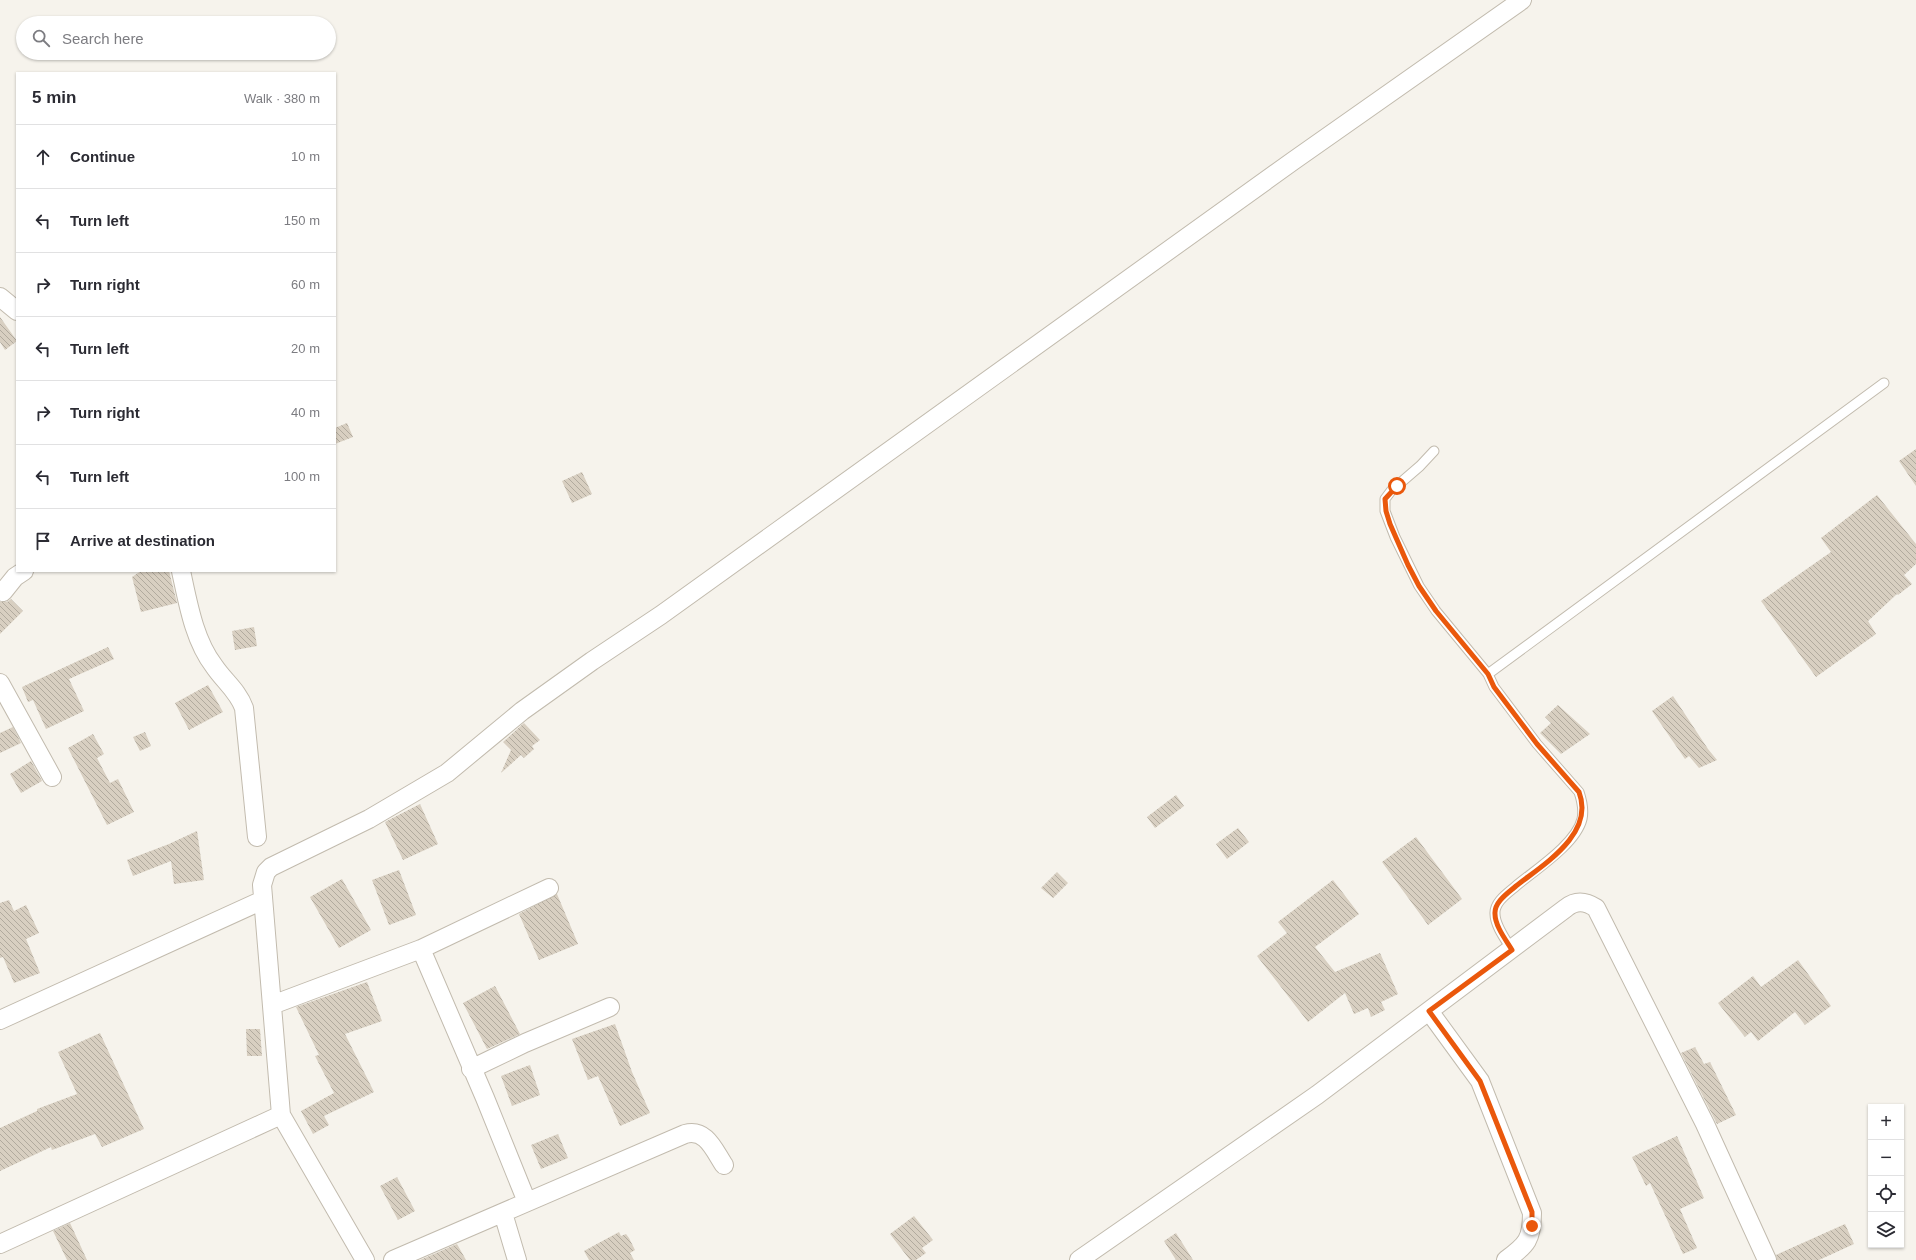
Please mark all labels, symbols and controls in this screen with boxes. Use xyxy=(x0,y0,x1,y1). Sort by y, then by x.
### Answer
search box xyxy=(16,16,336,60)
icon: search xyxy=(30,27,52,49)
text: Search here xyxy=(62,30,144,47)
text: 5 min xyxy=(32,88,76,107)
text: Walk · 380 m xyxy=(244,91,320,106)
icon: ahead xyxy=(32,146,54,168)
text: Continue xyxy=(70,148,135,165)
text: 10 m xyxy=(291,149,320,164)
icon: left xyxy=(32,210,54,232)
text: Turn left xyxy=(70,212,129,229)
text: 150 m xyxy=(284,213,320,228)
icon: right xyxy=(32,274,54,296)
text: Turn right xyxy=(70,276,140,293)
text: 60 m xyxy=(291,277,320,292)
icon: left xyxy=(32,338,54,360)
text: Turn left xyxy=(70,340,129,357)
text: 20 m xyxy=(291,341,320,356)
icon: right xyxy=(32,402,54,424)
text: Turn right xyxy=(70,404,140,421)
text: 40 m xyxy=(291,405,320,420)
icon: left xyxy=(32,466,54,488)
text: Turn left xyxy=(70,468,129,485)
text: 100 m xyxy=(284,469,320,484)
route start xyxy=(1388,477,1406,495)
icon: arrive xyxy=(32,530,54,552)
text: Arrive at destination xyxy=(70,532,215,549)
map controls xyxy=(1868,1104,1904,1248)
button: + xyxy=(1868,1104,1904,1140)
button: − xyxy=(1868,1140,1904,1176)
button: locate xyxy=(1868,1176,1904,1212)
button: layers xyxy=(1868,1212,1904,1248)
route end xyxy=(1523,1217,1541,1235)

